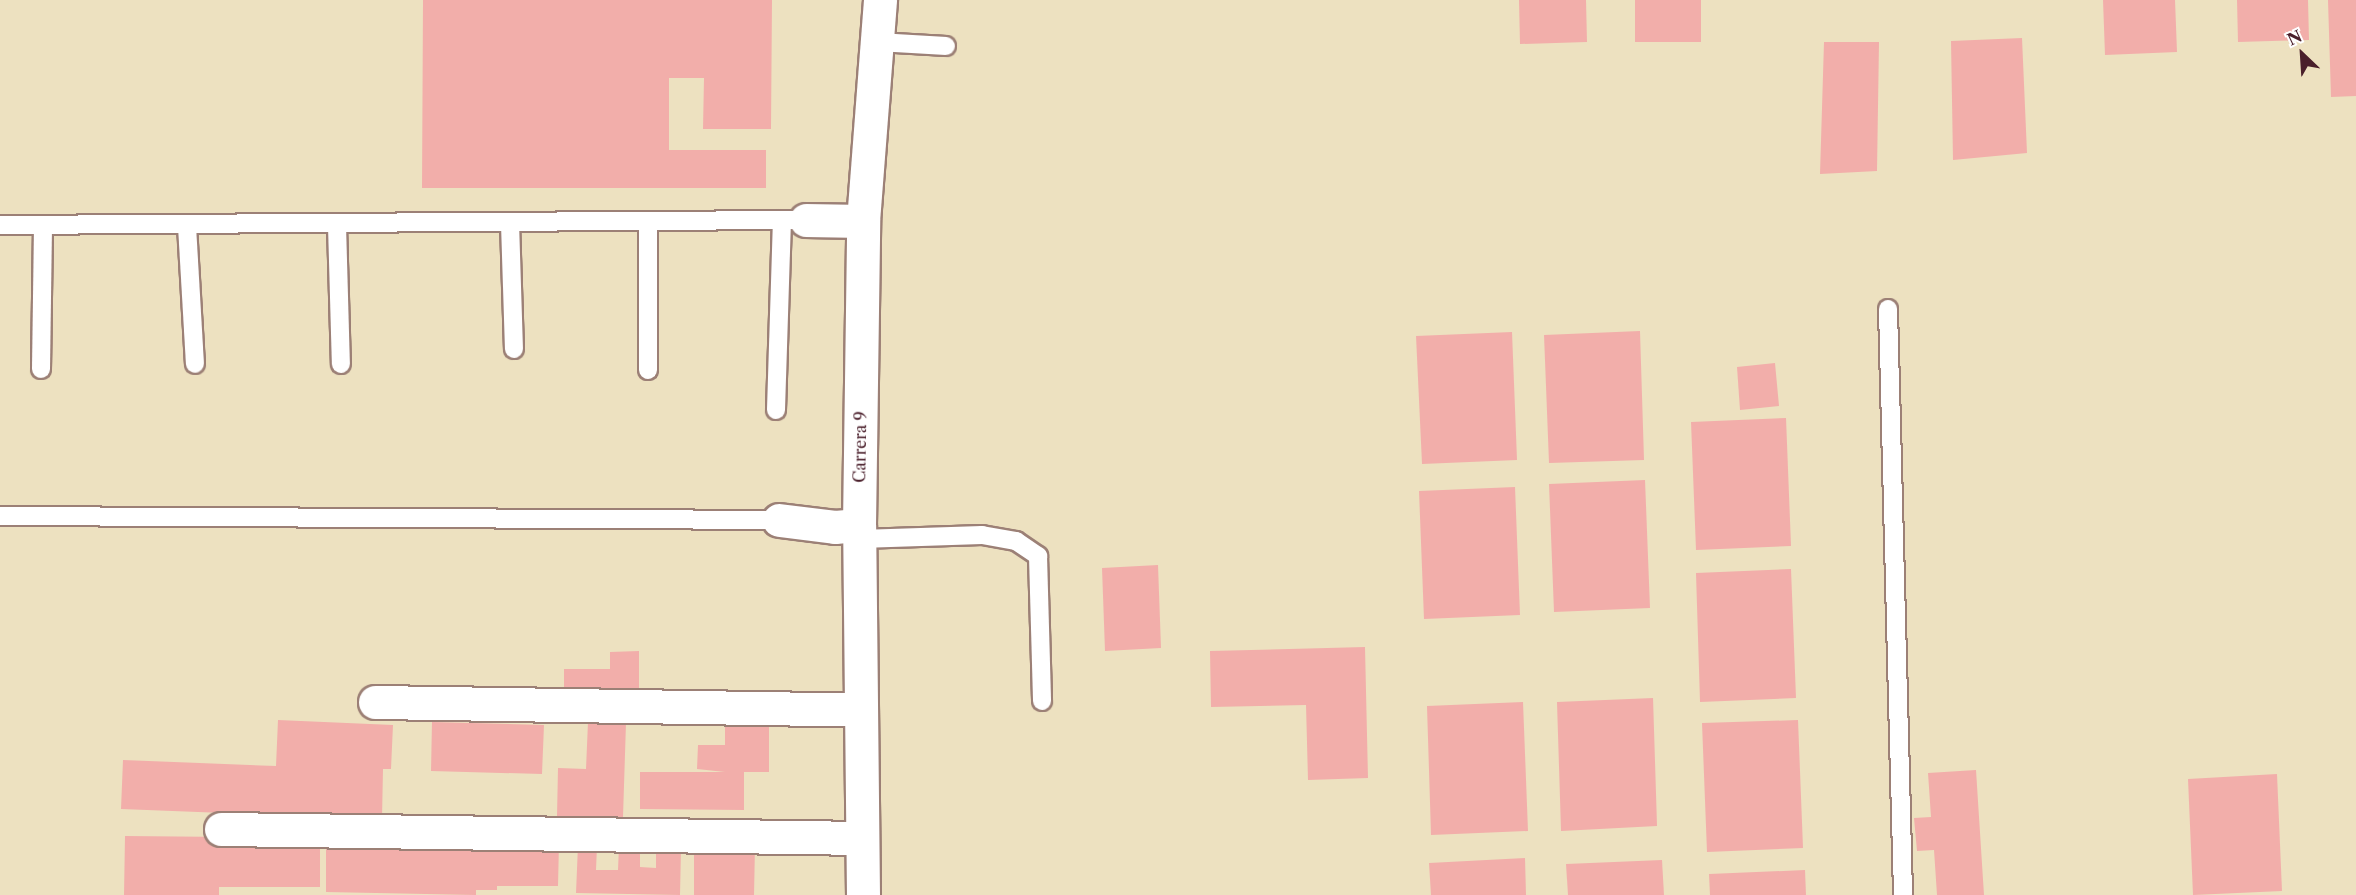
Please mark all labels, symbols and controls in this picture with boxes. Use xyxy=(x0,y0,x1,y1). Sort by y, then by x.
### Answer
north arrow xyxy=(2272,24,2332,84)
text: N xyxy=(2284,26,2305,50)
street label: Carrera 9 xyxy=(850,411,870,483)

